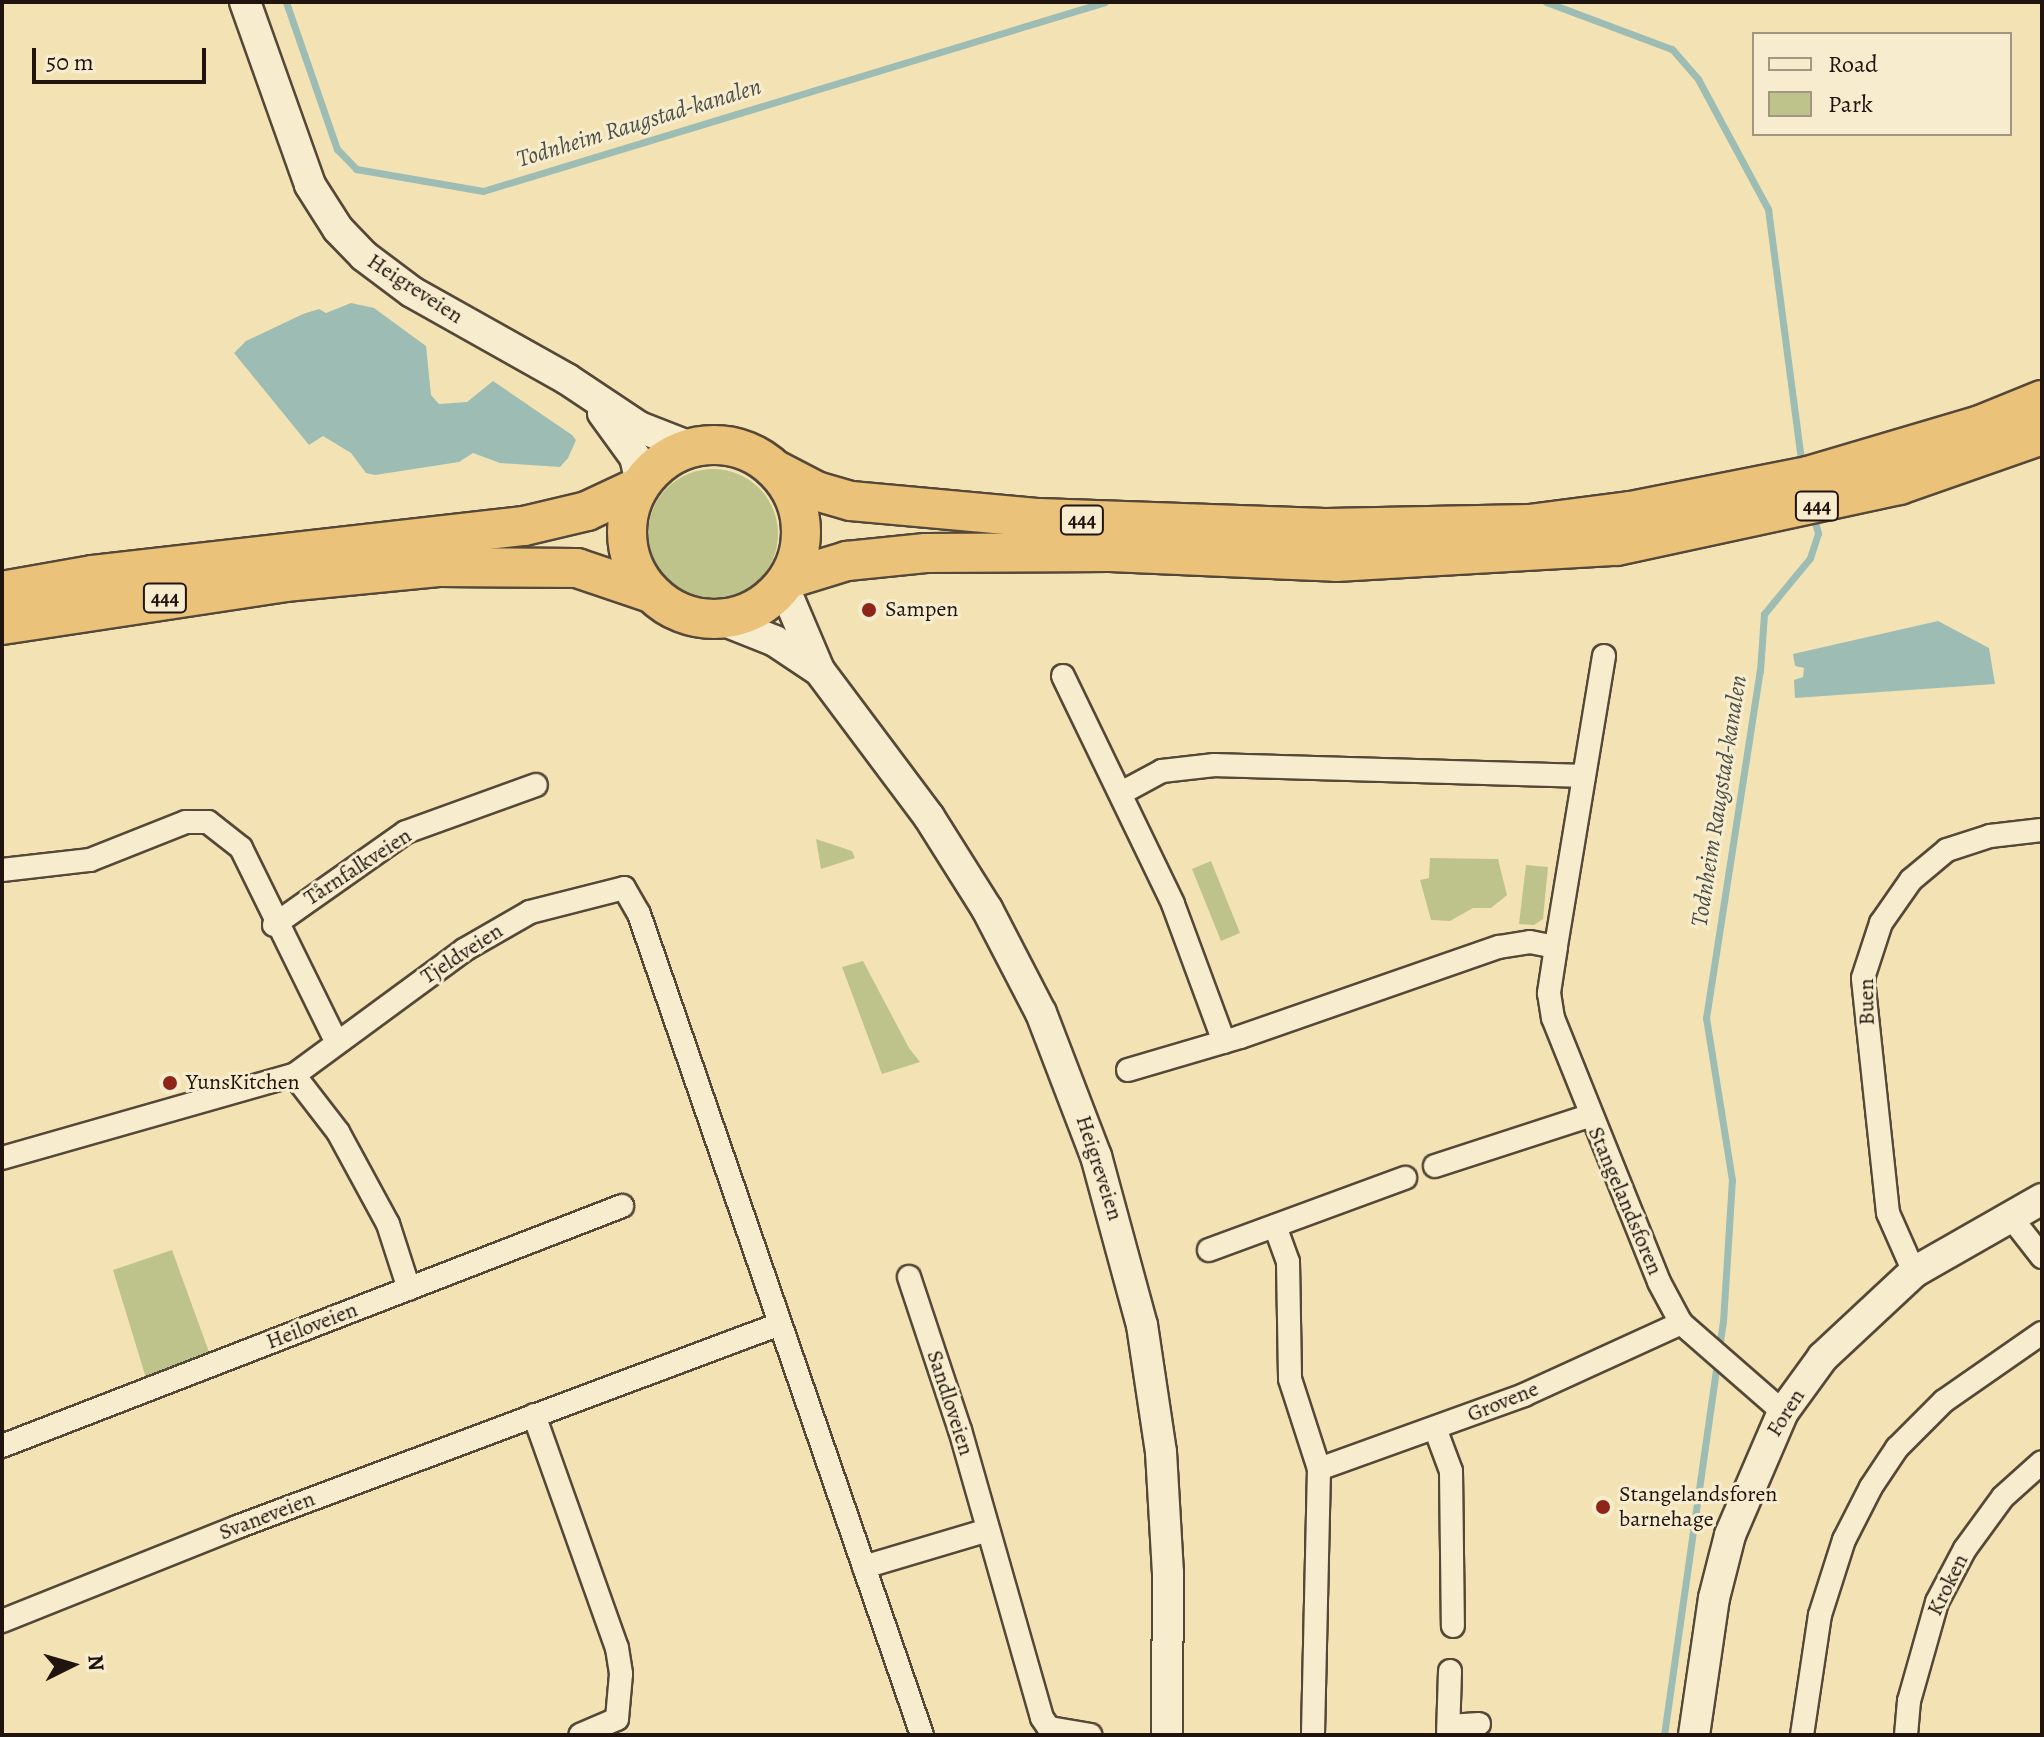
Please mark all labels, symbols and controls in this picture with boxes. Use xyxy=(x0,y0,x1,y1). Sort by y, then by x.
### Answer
scale bar xyxy=(36,32,210,82)
legend xyxy=(1752,32,2012,136)
text: 50 m xyxy=(46,46,94,78)
text: Road xyxy=(1828,48,1878,80)
water label: Todnheim Raugstad-kanalen xyxy=(513,72,765,174)
text: Park xyxy=(1828,88,1873,120)
street label: Heigreveien xyxy=(362,248,468,330)
road number: 444 xyxy=(1793,490,1841,522)
road number: 444 xyxy=(1058,504,1106,536)
road number: 444 xyxy=(141,582,189,614)
place label: Sampen xyxy=(885,597,958,623)
marker: Sampen xyxy=(860,601,878,619)
water label: Todnheim Raugstad-kanalen xyxy=(1685,673,1753,929)
street label: Tårnfalkveien xyxy=(299,823,417,911)
street label: Tjeldveien xyxy=(416,918,508,990)
street label: Buen xyxy=(1853,978,1881,1026)
place label: YunsKitchen xyxy=(186,1070,300,1096)
marker: YunsKitchen xyxy=(161,1074,179,1092)
street label: Heigreveien xyxy=(1070,1112,1128,1224)
street label: Stangelandsforen xyxy=(1582,1123,1668,1279)
street label: Heiloveien xyxy=(263,1297,361,1355)
street label: Sandloveien xyxy=(921,1347,979,1459)
street label: Grovene xyxy=(1464,1376,1542,1428)
street label: Foren xyxy=(1761,1384,1811,1442)
place label: Stangelandsforen barnehage xyxy=(1619,1481,1777,1532)
street label: Svaneveien xyxy=(215,1486,319,1546)
marker: Stangelandsforen barnehage xyxy=(1594,1498,1612,1516)
street label: Kroken xyxy=(1922,1550,1974,1620)
north arrow xyxy=(32,1625,112,1705)
text: N xyxy=(80,1654,112,1672)

